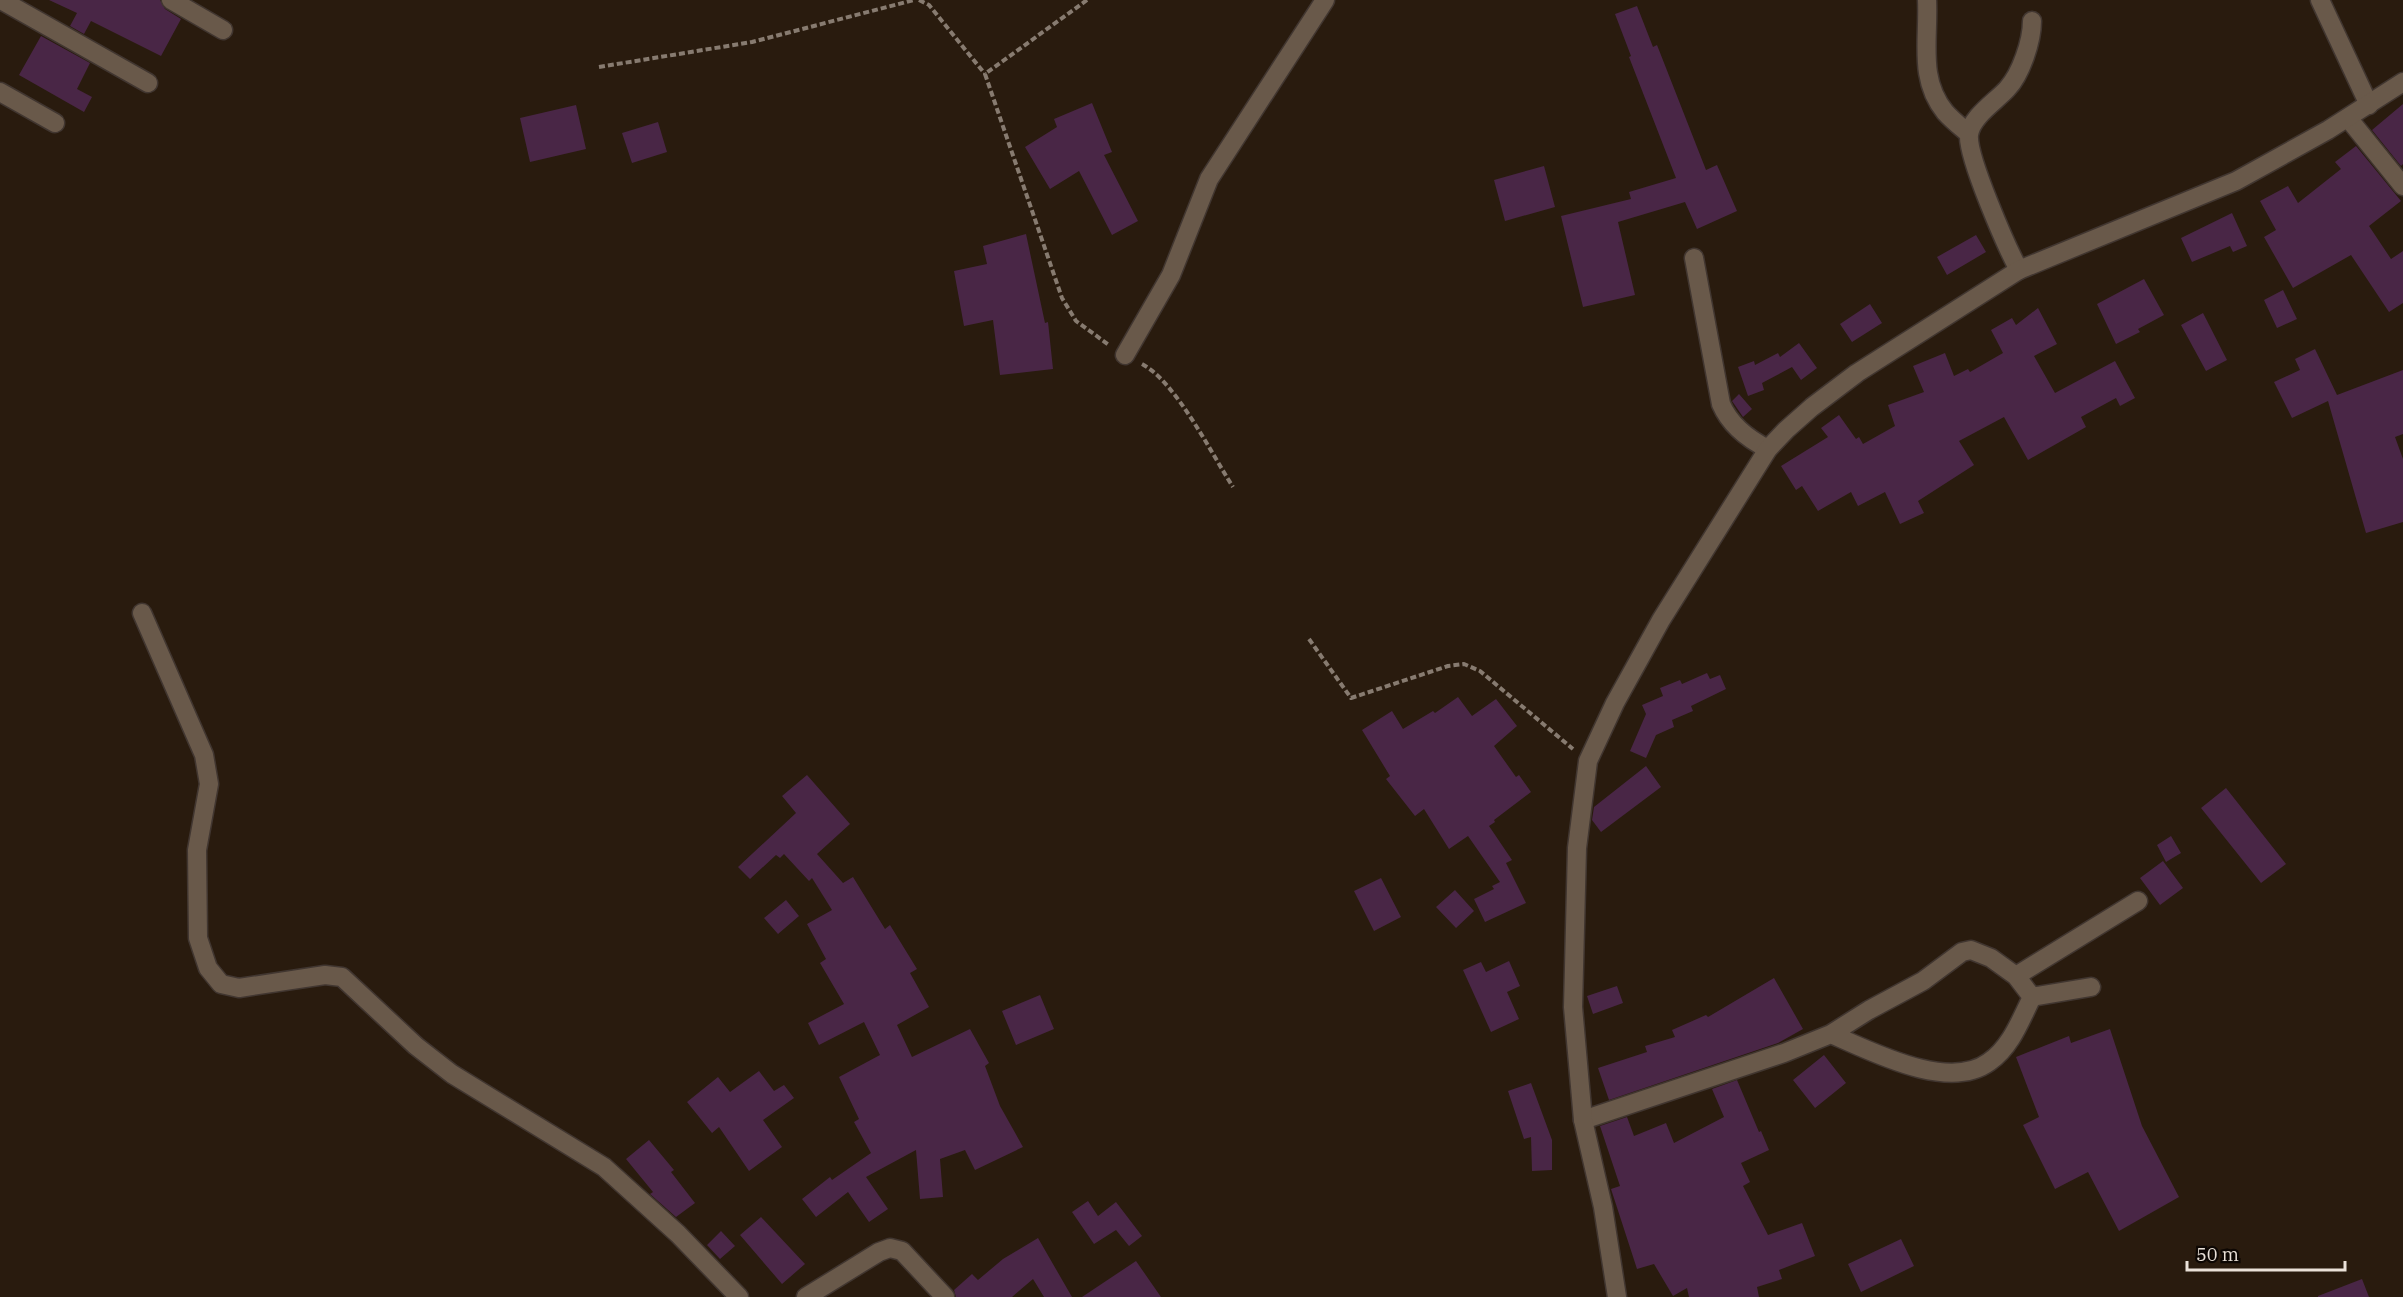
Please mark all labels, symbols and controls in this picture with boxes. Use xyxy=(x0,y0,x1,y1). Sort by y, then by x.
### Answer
scale bar xyxy=(2187,1234,2344,1272)
text: 50 m xyxy=(2196,1243,2239,1266)

